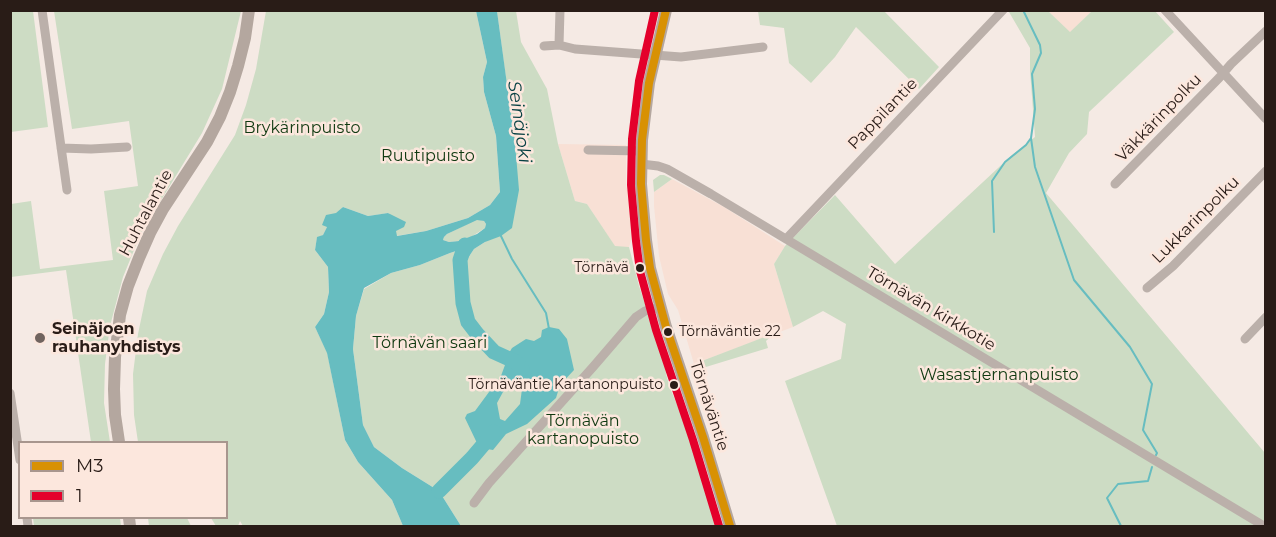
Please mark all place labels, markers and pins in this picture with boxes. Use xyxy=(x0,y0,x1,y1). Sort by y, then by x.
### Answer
place label: Törnävä xyxy=(574,260,629,276)
marker: Törnävä xyxy=(634,262,646,274)
place label: Seinäjoen rauhanyhdistys xyxy=(52,319,181,357)
place label: Törnäväntie 22 xyxy=(679,324,781,340)
marker: Törnäväntie 22 xyxy=(662,326,674,338)
marker: Seinäjoen rauhanyhdistys xyxy=(33,331,47,345)
place label: Törnäväntie Kartanonpuisto xyxy=(468,377,663,393)
marker: Törnäväntie Kartanonpuisto xyxy=(668,379,680,391)

